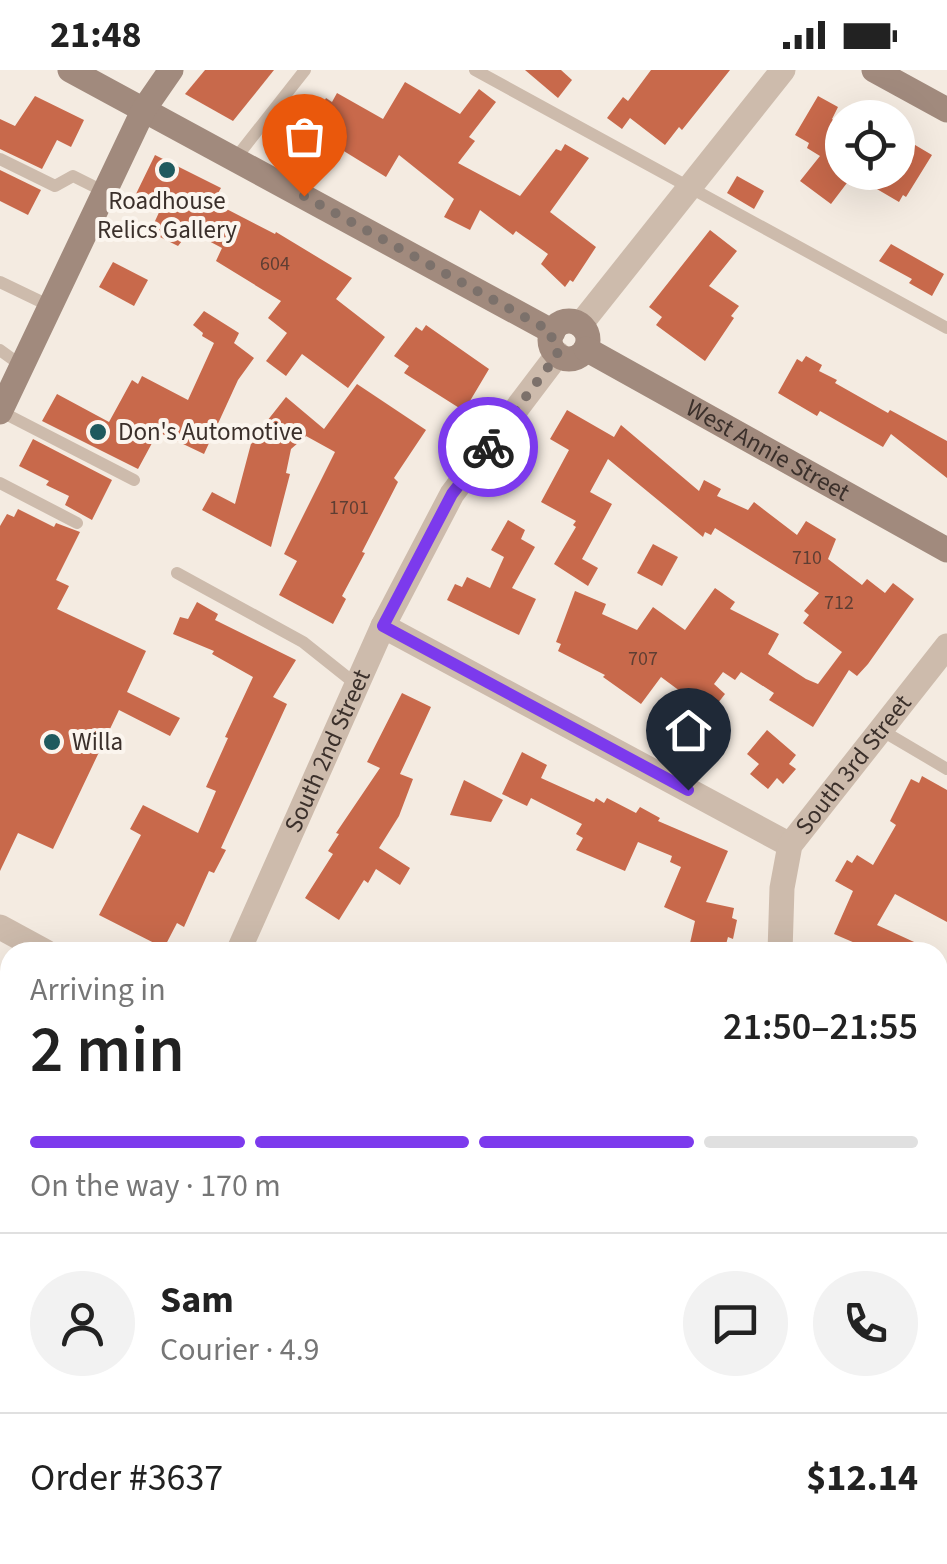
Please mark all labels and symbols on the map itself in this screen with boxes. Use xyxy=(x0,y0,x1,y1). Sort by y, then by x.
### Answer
pin xyxy=(262,94,347,197)
marker: Roadhouse Relics Gallery xyxy=(156,159,178,181)
place label: Roadhouse Relics Gallery xyxy=(97,183,237,248)
house number: 604 xyxy=(260,250,290,278)
street label: West Annie Street xyxy=(679,390,857,511)
courier xyxy=(438,397,538,497)
place label: Don's Automotive xyxy=(118,414,303,450)
marker: Don's Automotive xyxy=(87,421,109,443)
house number: 1701 xyxy=(329,494,369,522)
house number: 710 xyxy=(792,544,822,572)
house number: 712 xyxy=(824,589,854,617)
house number: 707 xyxy=(628,645,658,673)
street label: South 2nd Street xyxy=(275,663,380,838)
street label: South 3rd Street xyxy=(787,686,920,843)
pin xyxy=(646,688,731,791)
place label: Willa xyxy=(72,724,123,760)
marker: Willa xyxy=(41,731,63,753)

